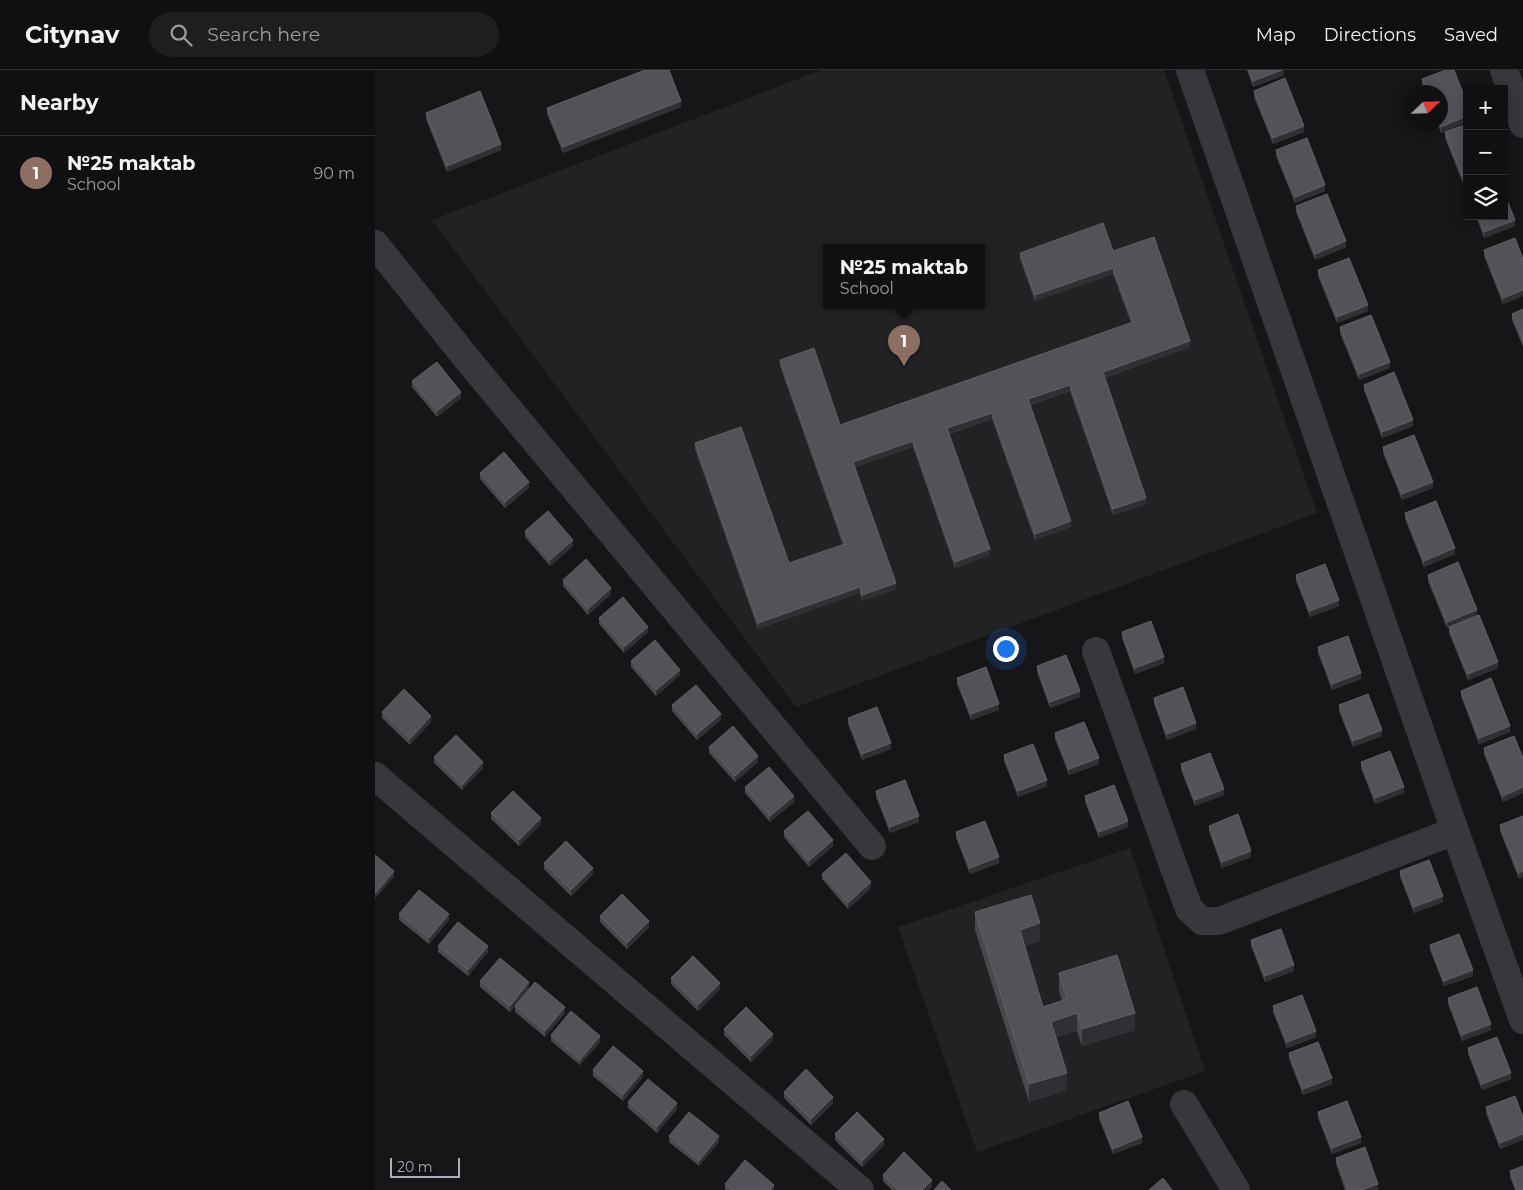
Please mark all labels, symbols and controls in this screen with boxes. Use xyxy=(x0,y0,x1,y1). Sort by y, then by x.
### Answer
search box xyxy=(149,12,499,57)
text: Citynav xyxy=(25,20,119,49)
icon: search xyxy=(167,21,195,49)
text: Search here xyxy=(207,23,320,46)
text: Map xyxy=(1256,24,1296,46)
text: Directions xyxy=(1324,24,1416,46)
text: Saved xyxy=(1444,24,1498,46)
north arrow xyxy=(1403,85,1448,130)
map controls xyxy=(1463,85,1508,220)
button: + xyxy=(1463,85,1508,130)
text: Nearby xyxy=(20,90,99,115)
button: − xyxy=(1463,130,1508,175)
text: №25 maktab xyxy=(67,152,195,175)
text: 1 xyxy=(33,164,39,183)
text: 90 m xyxy=(313,164,355,183)
text: School xyxy=(67,175,121,194)
button: layers xyxy=(1463,175,1508,220)
popup xyxy=(823,244,985,309)
text: №25 maktab xyxy=(840,256,968,279)
text: School xyxy=(840,279,894,298)
pin: 1 xyxy=(888,325,920,366)
your location xyxy=(993,636,1019,662)
scale bar xyxy=(390,1155,460,1178)
text: 20 m xyxy=(397,1158,433,1176)

